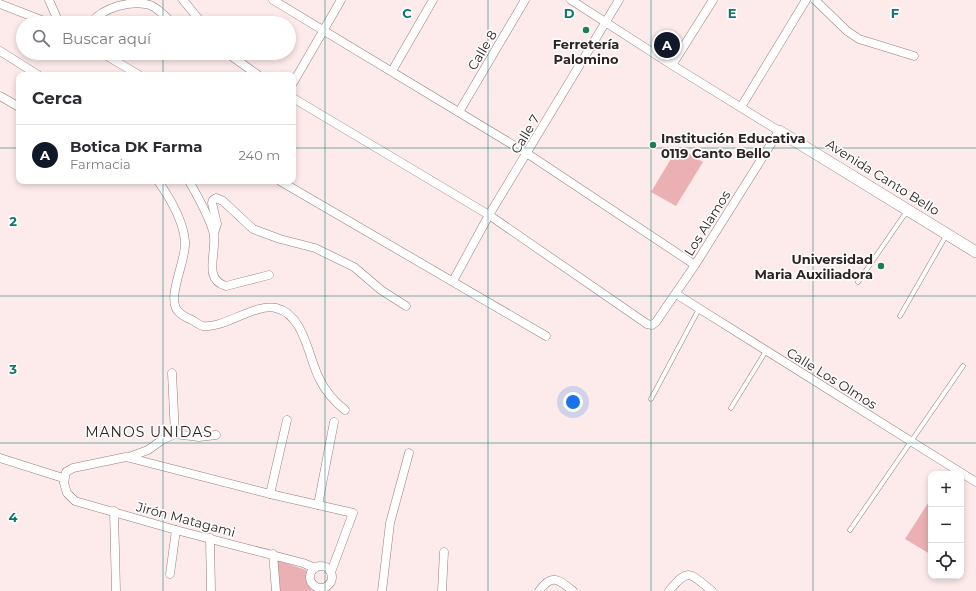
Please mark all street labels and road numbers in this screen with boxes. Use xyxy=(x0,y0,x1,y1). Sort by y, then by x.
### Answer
street label: Calle 8 xyxy=(464,27,500,73)
street label: Calle 7 xyxy=(507,111,543,156)
street label: Avenida Canto Bello xyxy=(823,136,943,218)
street label: Los Alamos xyxy=(681,187,733,259)
street label: Calle Los Olmos xyxy=(784,344,880,412)
street label: Jirón Matagami xyxy=(134,498,237,540)

